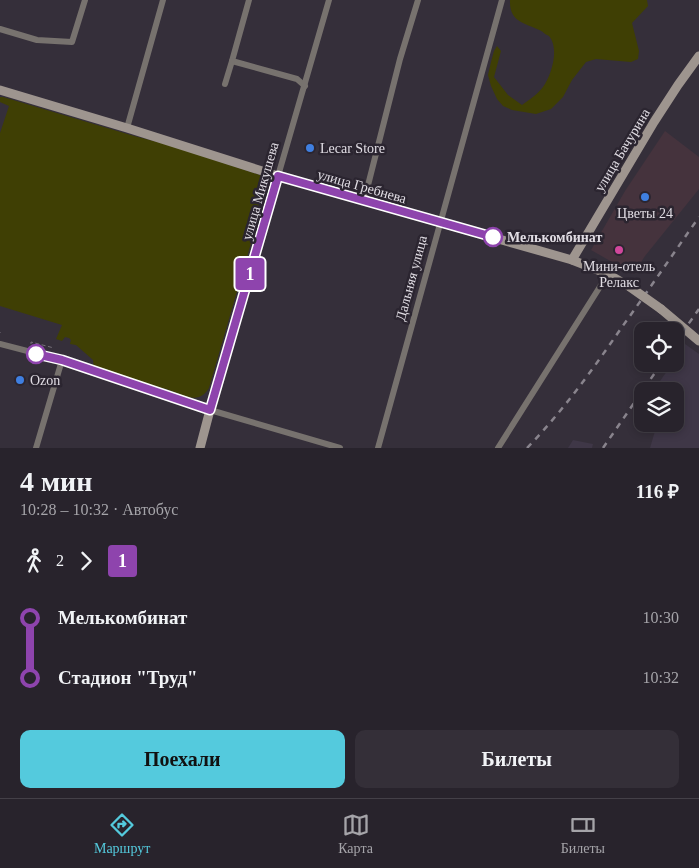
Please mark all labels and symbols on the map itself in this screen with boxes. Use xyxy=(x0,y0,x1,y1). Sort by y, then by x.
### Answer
street label: улица Бачурина xyxy=(592,105,653,194)
street label: улица Микушева xyxy=(239,140,282,242)
place label: Lecar Store xyxy=(320,141,385,156)
marker: Lecar Store xyxy=(304,142,316,154)
street label: улица Гребнева xyxy=(316,167,409,207)
marker: Цветы 24 xyxy=(639,191,651,203)
place label: Цветы 24 xyxy=(617,206,673,221)
marker: Мелькомбинат xyxy=(483,227,503,247)
place label: Мелькомбинат xyxy=(507,230,602,245)
street label: Дальняя улица xyxy=(393,233,430,322)
marker: Мини-отель Релакс xyxy=(613,244,625,256)
line badge: 1 xyxy=(234,258,266,290)
place label: Мини-отель Релакс xyxy=(583,259,655,290)
unlabelled marker xyxy=(26,344,46,364)
place label: Ozon xyxy=(30,373,60,388)
marker: Ozon xyxy=(14,374,26,386)

